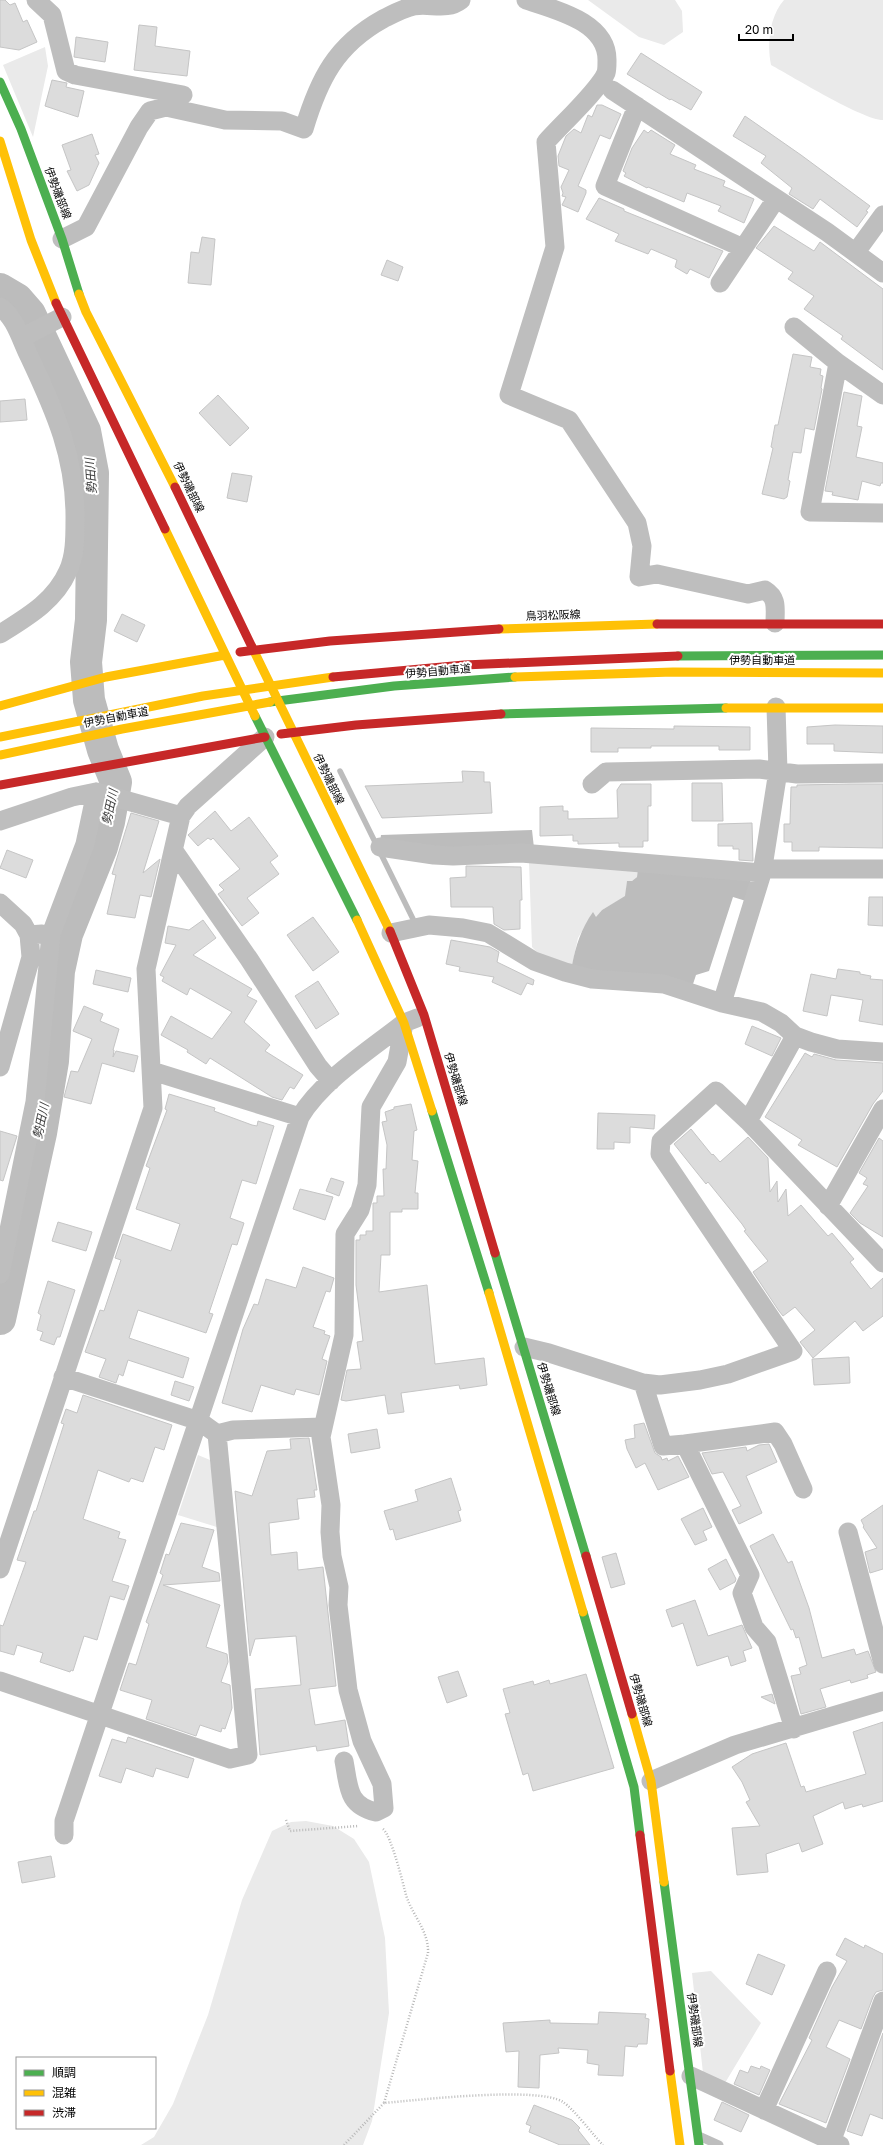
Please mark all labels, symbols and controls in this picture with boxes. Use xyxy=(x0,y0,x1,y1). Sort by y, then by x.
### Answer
scale bar xyxy=(739,16,793,42)
text: 20 m xyxy=(745,22,773,37)
street label: 伊勢磯部線 xyxy=(43,165,74,221)
water label: 勢田川 xyxy=(82,456,99,495)
street label: 伊勢磯部線 xyxy=(172,459,207,514)
street label: 鳥羽松阪線 xyxy=(525,607,581,622)
street label: 伊勢自動車道 xyxy=(729,653,795,666)
street label: 伊勢自動車道 xyxy=(405,661,471,680)
street label: 伊勢自動車道 xyxy=(82,704,150,729)
street label: 伊勢磯部線 xyxy=(312,751,347,806)
water label: 勢田川 xyxy=(98,786,121,826)
street label: 伊勢磯部線 xyxy=(442,1051,471,1107)
water label: 勢田川 xyxy=(29,1100,52,1140)
street label: 伊勢磯部線 xyxy=(535,1361,564,1417)
street label: 伊勢磯部線 xyxy=(628,1672,655,1728)
street label: 伊勢磯部線 xyxy=(685,1992,706,2048)
legend xyxy=(16,2057,156,2129)
text: 順調 xyxy=(52,2065,76,2080)
text: 混雑 xyxy=(52,2085,76,2100)
text: 渋滞 xyxy=(52,2105,76,2120)

